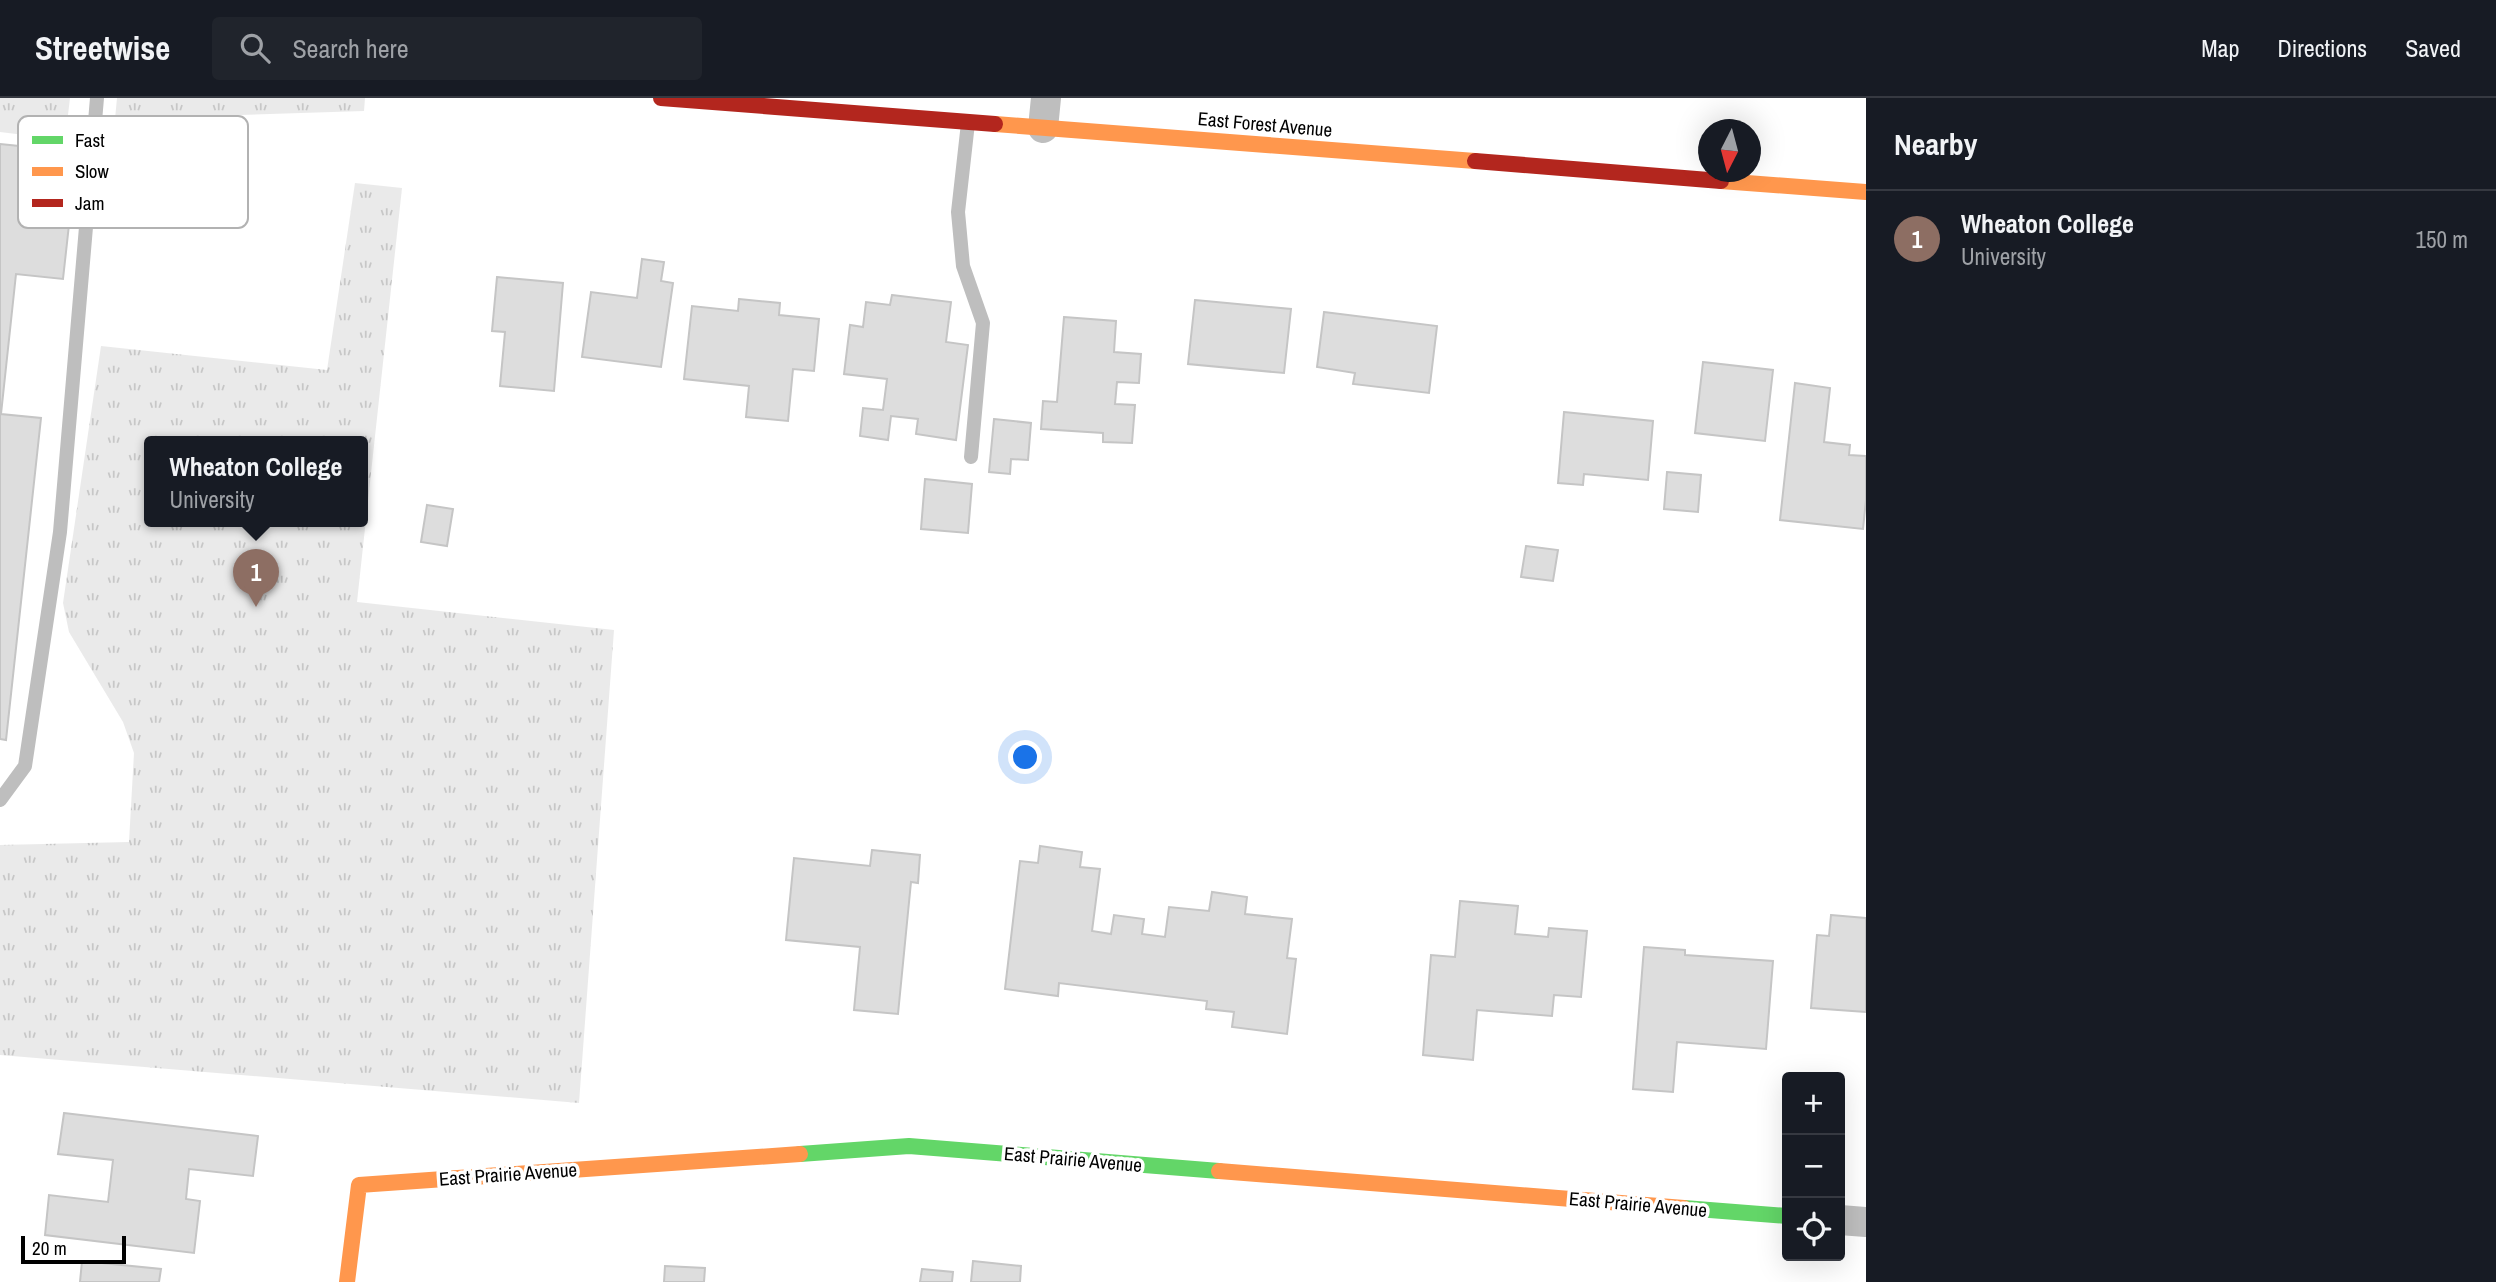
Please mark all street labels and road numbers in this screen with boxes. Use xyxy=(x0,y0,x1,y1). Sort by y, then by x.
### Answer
street label: East Forest Avenue xyxy=(1197,105,1333,143)
street label: East Prairie Avenue xyxy=(1003,1140,1143,1178)
street label: East Prairie Avenue xyxy=(438,1156,578,1192)
street label: East Prairie Avenue xyxy=(1568,1185,1708,1223)

